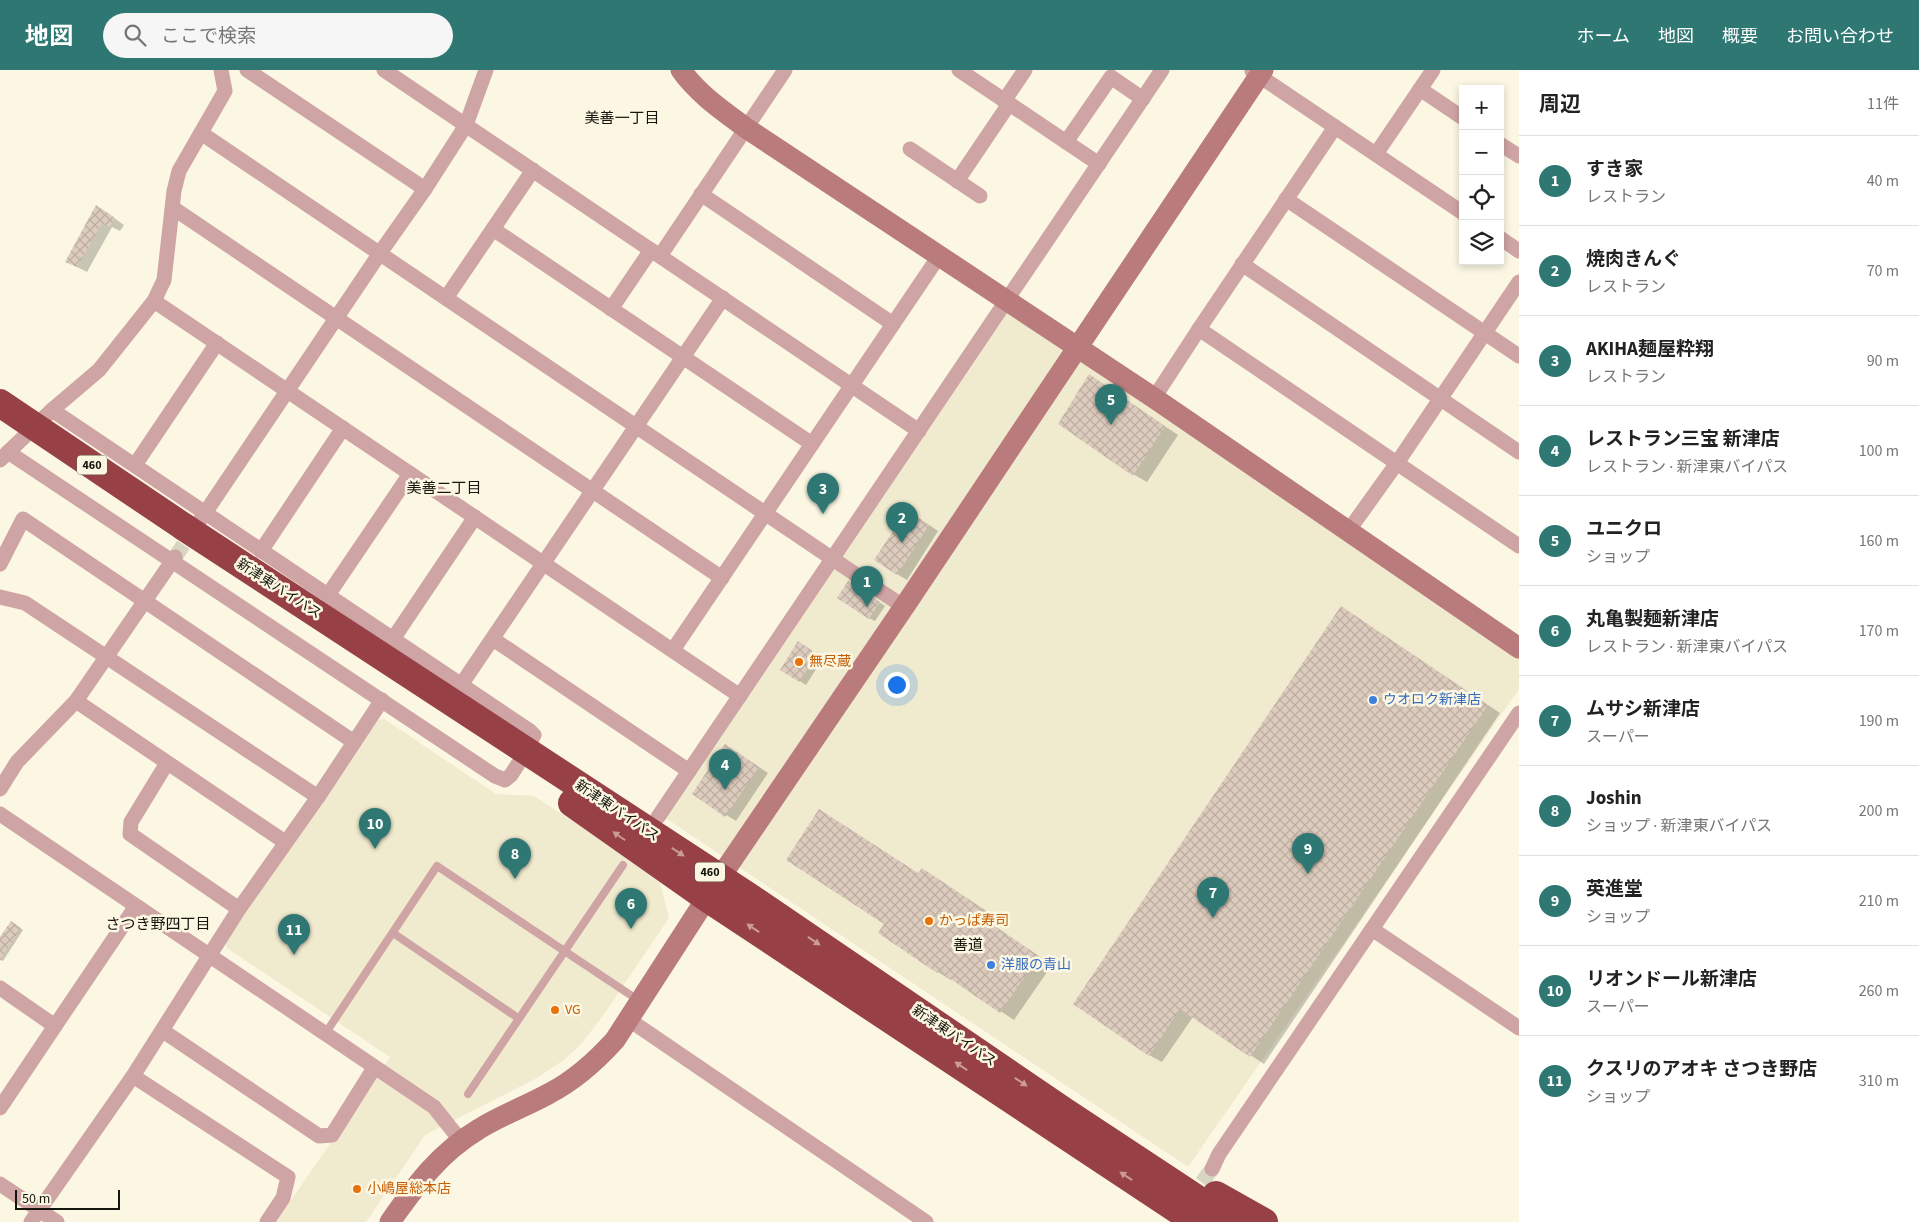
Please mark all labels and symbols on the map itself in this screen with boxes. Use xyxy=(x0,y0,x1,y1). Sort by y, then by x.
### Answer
district label: 美善一丁目 xyxy=(584,108,660,129)
pin: 5 xyxy=(1095,384,1127,425)
road number: 460 xyxy=(77,456,107,474)
pin: 3 xyxy=(807,473,839,514)
district label: 美善二丁目 xyxy=(406,478,482,499)
pin: 2 xyxy=(886,502,918,543)
street label: 新津東バイパス xyxy=(233,554,325,624)
pin: 1 xyxy=(851,566,883,607)
place label: 無尽蔵 xyxy=(809,652,851,672)
marker: 無尽蔵 xyxy=(793,656,805,668)
your location xyxy=(884,672,910,698)
place label: ウオロク新津店 xyxy=(1383,690,1481,710)
marker: ウオロク新津店 xyxy=(1367,694,1379,706)
pin: 4 xyxy=(709,749,741,790)
street label: 新津東バイパス xyxy=(571,775,663,847)
pin: 10 xyxy=(359,808,391,849)
one-way arrow xyxy=(612,831,626,841)
pin: 9 xyxy=(1292,833,1324,874)
pin: 8 xyxy=(499,838,531,879)
one-way arrow xyxy=(672,847,685,856)
road number: 460 xyxy=(695,862,725,882)
pin: 7 xyxy=(1197,877,1229,918)
pin: 6 xyxy=(615,888,647,929)
place label: かっぱ寿司 xyxy=(939,911,1009,931)
district label: さつき野四丁目 xyxy=(105,914,211,935)
pin: 11 xyxy=(278,914,310,955)
marker: かっぱ寿司 xyxy=(923,915,935,927)
one-way arrow xyxy=(746,923,760,933)
district label: 善道 xyxy=(953,935,983,956)
one-way arrow xyxy=(807,936,821,946)
place label: 洋服の青山 xyxy=(1001,955,1071,975)
marker: 洋服の青山 xyxy=(985,959,997,971)
place label: VG xyxy=(565,1000,581,1020)
street label: 新津東バイパス xyxy=(908,1000,1000,1072)
marker: VG xyxy=(549,1004,561,1016)
one-way arrow xyxy=(955,1062,968,1071)
one-way arrow xyxy=(1014,1077,1027,1087)
one-way arrow xyxy=(1119,1171,1133,1181)
place label: 小嶋屋総本店 xyxy=(367,1179,451,1199)
marker: 小嶋屋総本店 xyxy=(351,1183,363,1195)
scale bar xyxy=(15,1187,120,1210)

